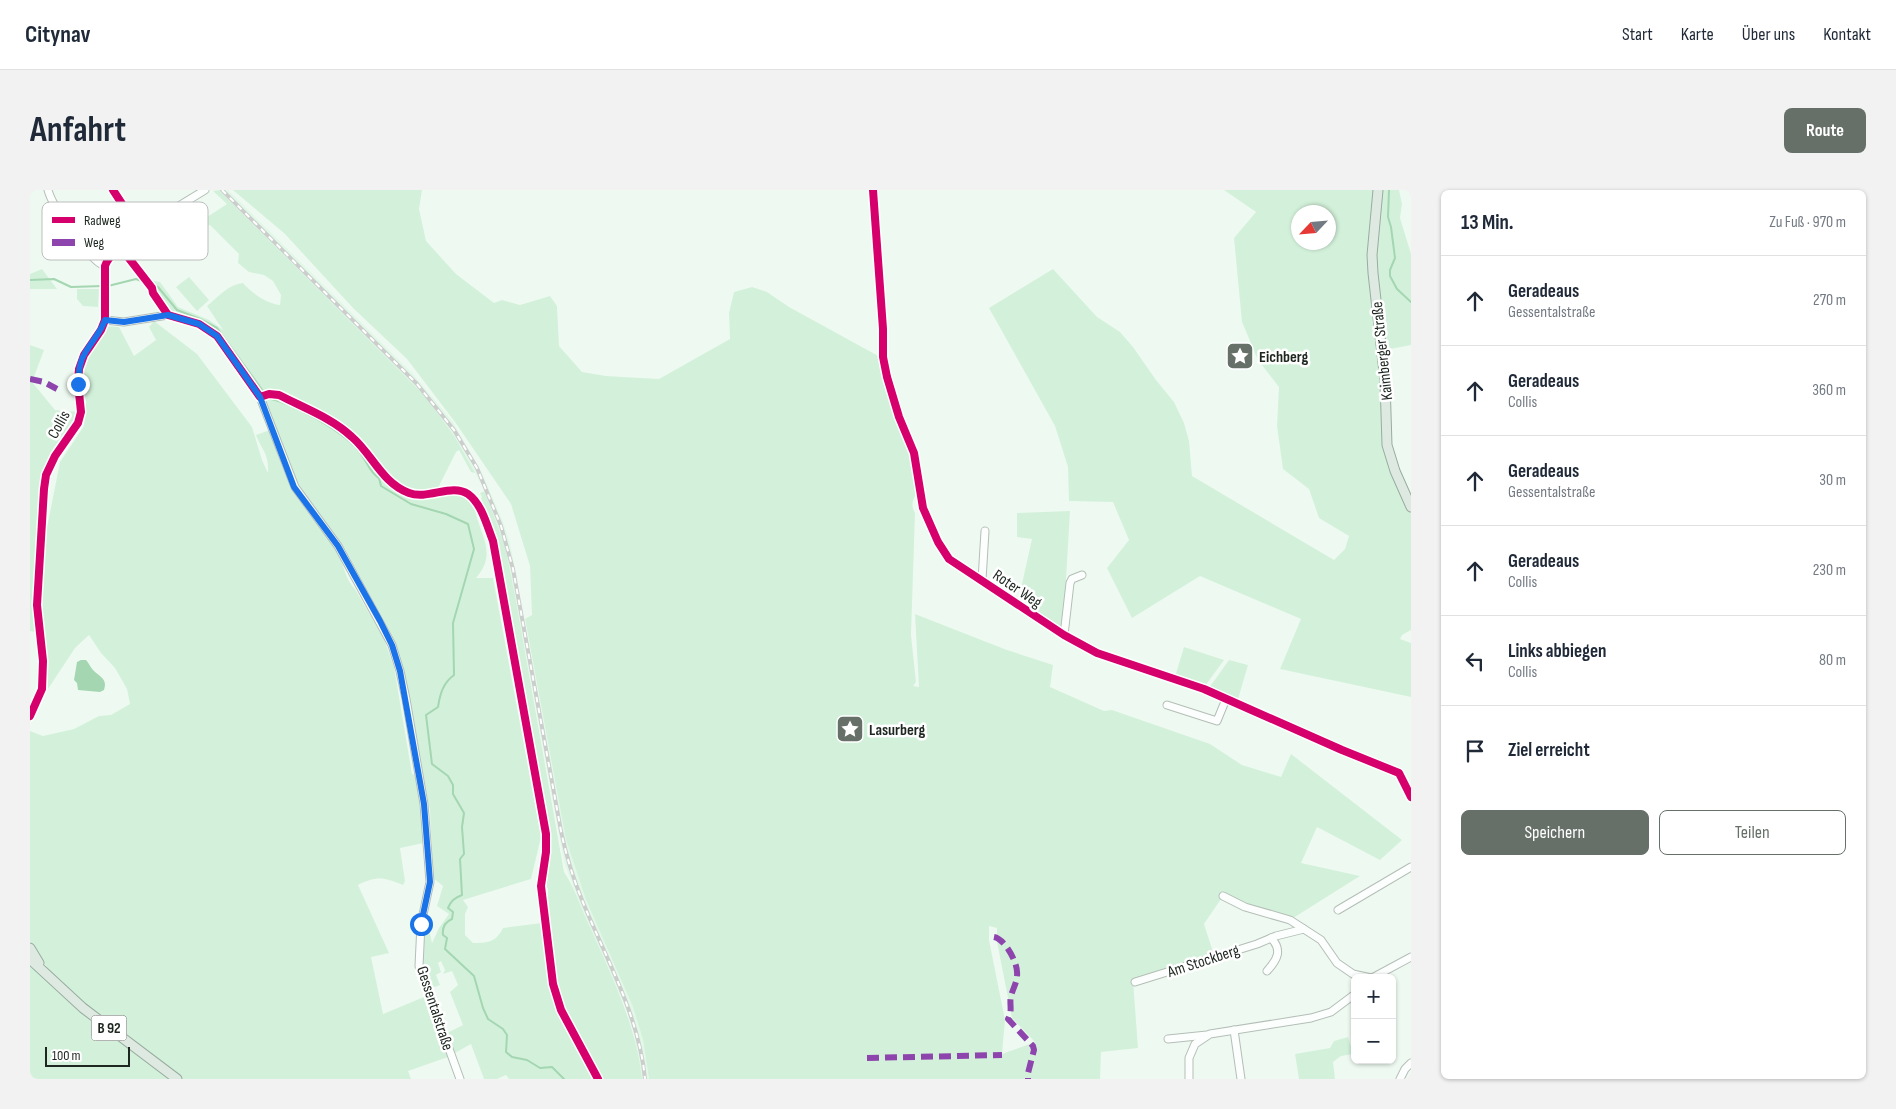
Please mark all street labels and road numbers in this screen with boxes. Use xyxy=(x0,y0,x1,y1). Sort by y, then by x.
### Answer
street label: Kaimberger Straße xyxy=(1368,301,1397,401)
street label: Collis xyxy=(44,407,75,442)
street label: Roter Weg xyxy=(989,566,1045,613)
street label: Am Stockberg xyxy=(1164,941,1242,982)
street label: Gessentalstraße xyxy=(412,964,457,1053)
road number: B 92 xyxy=(92,1016,126,1040)

